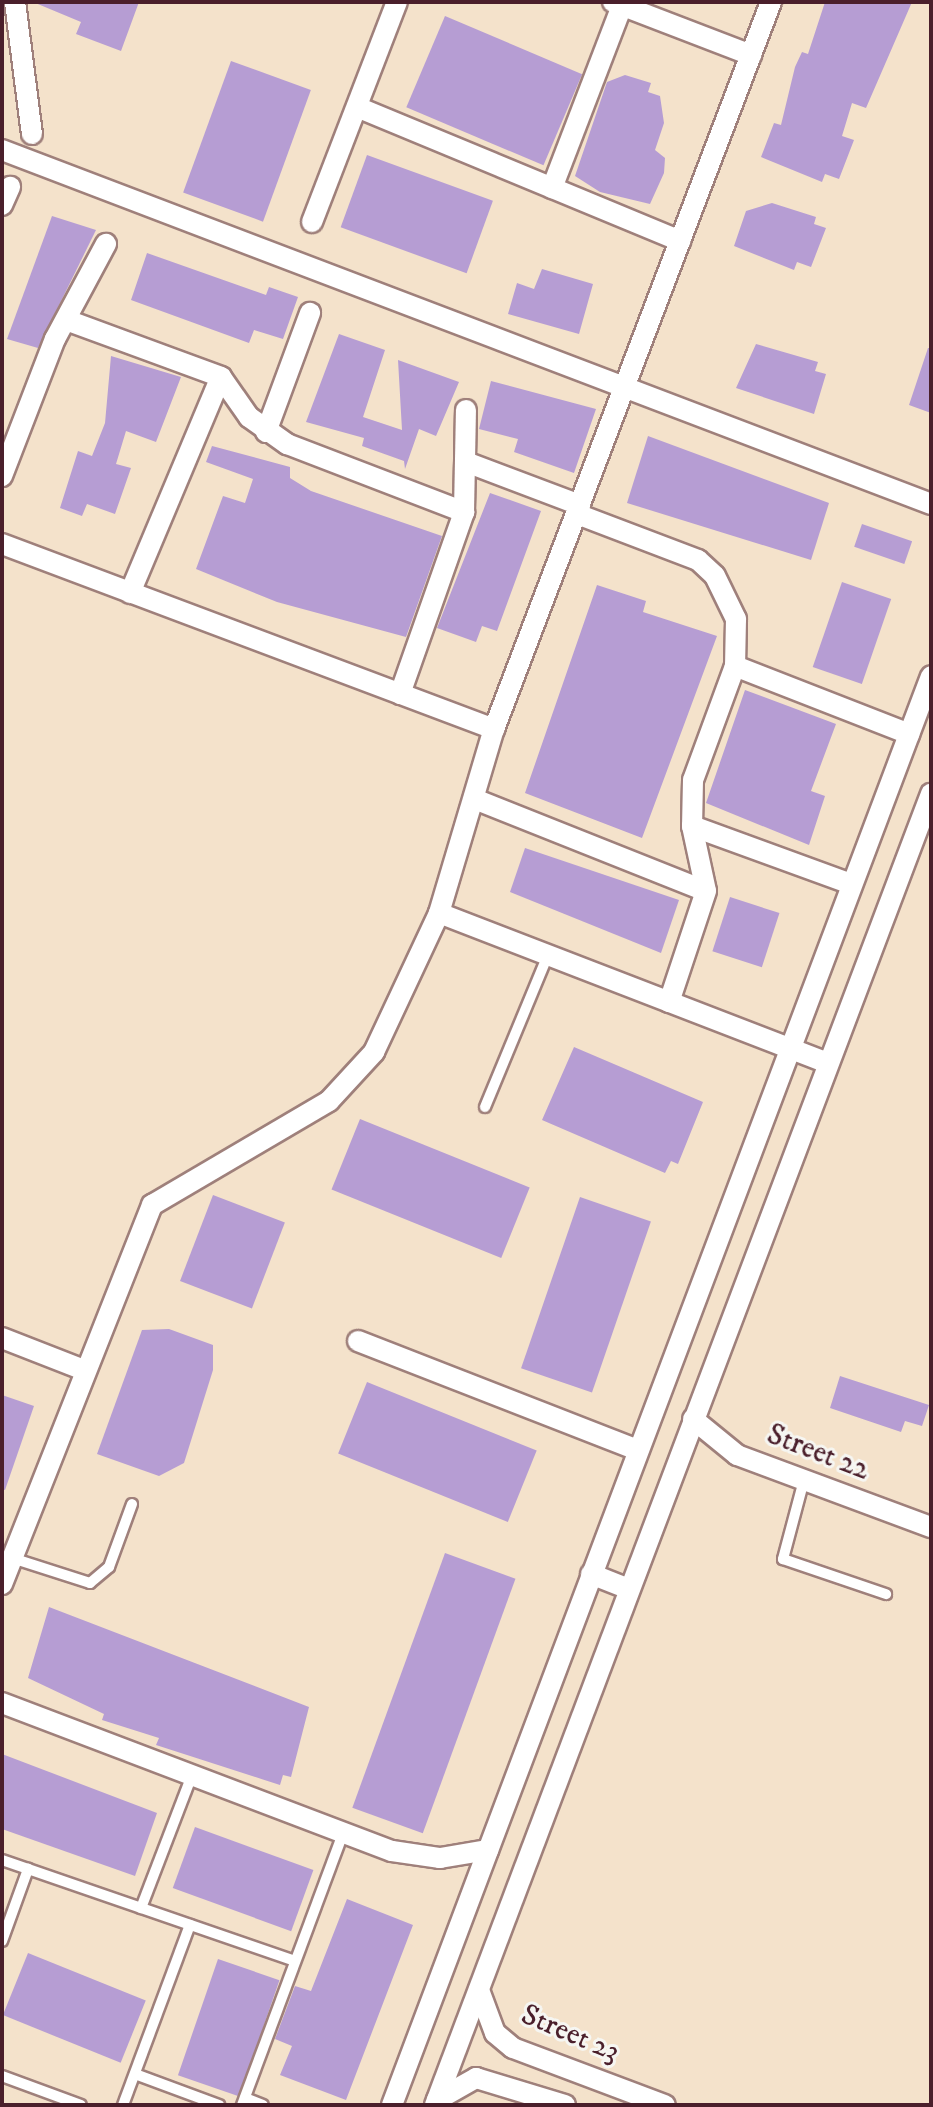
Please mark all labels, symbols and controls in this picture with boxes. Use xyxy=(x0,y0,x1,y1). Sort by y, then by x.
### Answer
street label: Street 22 xyxy=(762,1417,874,1489)
street label: Street 23 xyxy=(515,1997,625,2071)

